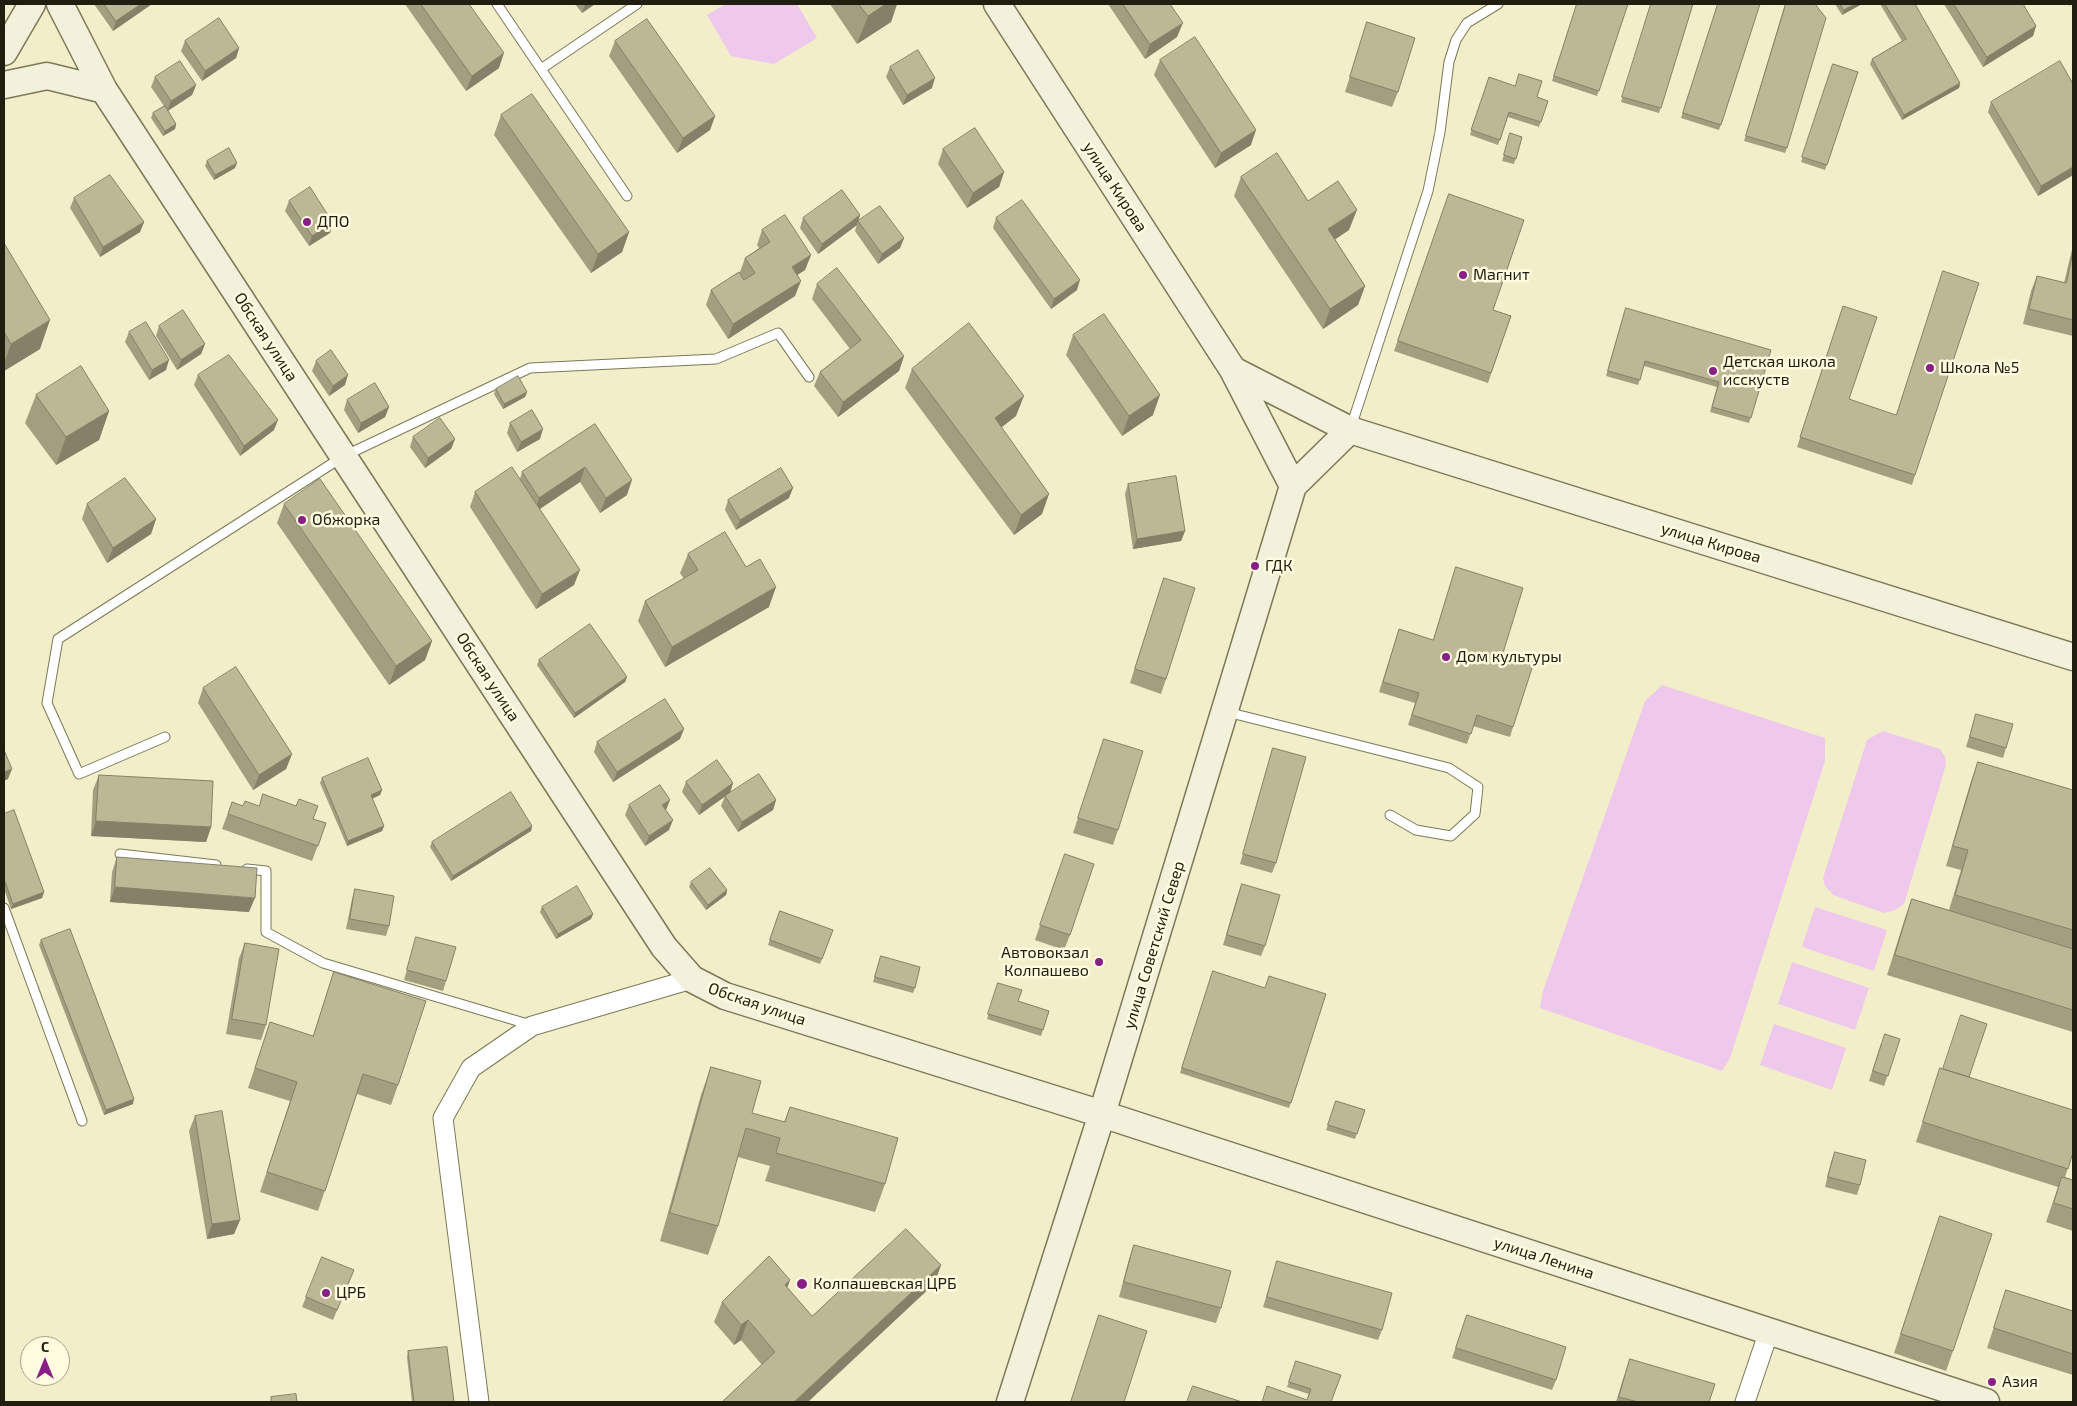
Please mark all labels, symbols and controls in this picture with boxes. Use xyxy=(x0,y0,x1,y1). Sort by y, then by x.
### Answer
street label: улица Кирова xyxy=(1079,138,1151,236)
place label: ДПО xyxy=(317,212,349,232)
marker: ДПО xyxy=(301,216,313,228)
place label: Магнит xyxy=(1473,265,1530,285)
marker: Магнит xyxy=(1457,269,1469,281)
street label: Обская улица xyxy=(230,289,302,385)
place label: Детская школа исскуств xyxy=(1723,352,1836,390)
place label: Школа №5 xyxy=(1940,358,2019,378)
marker: Школа №5 xyxy=(1924,362,1936,374)
marker: Детская школа исскуств xyxy=(1707,365,1719,377)
place label: Обжорка xyxy=(312,510,380,530)
marker: Обжорка xyxy=(296,514,308,526)
street label: улица Кирова xyxy=(1659,519,1763,567)
place label: ГДК xyxy=(1265,556,1293,576)
marker: ГДК xyxy=(1249,560,1261,572)
street label: Обская улица xyxy=(452,629,524,725)
place label: Дом культуры xyxy=(1456,647,1562,667)
marker: Дом культуры xyxy=(1440,651,1452,663)
street label: улица Советский Север xyxy=(1119,859,1189,1031)
place label: Автовокзал Колпашево xyxy=(1001,943,1089,981)
marker: Автовокзал Колпашево xyxy=(1093,956,1105,968)
street label: Обская улица xyxy=(706,978,808,1030)
street label: улица Ленина xyxy=(1492,1233,1596,1283)
place label: Колпашевская ЦРБ xyxy=(813,1274,957,1294)
marker: Колпашевская ЦРБ xyxy=(795,1277,809,1291)
place label: ЦРБ xyxy=(336,1283,366,1303)
marker: ЦРБ xyxy=(320,1287,332,1299)
north arrow xyxy=(20,1336,70,1386)
text: С xyxy=(41,1338,49,1355)
place label: Азия xyxy=(2002,1372,2038,1392)
marker: Азия xyxy=(1986,1376,1998,1388)

